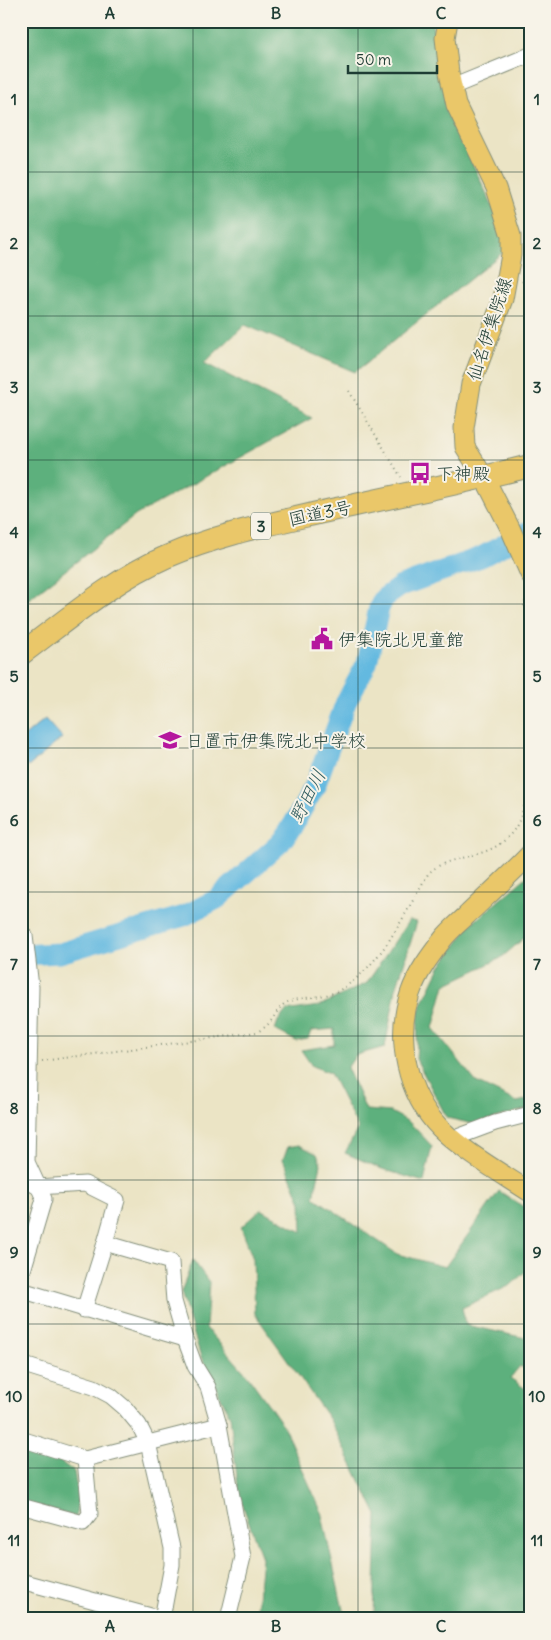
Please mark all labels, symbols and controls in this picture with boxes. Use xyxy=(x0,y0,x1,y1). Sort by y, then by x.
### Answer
text: A xyxy=(105,3,115,23)
text: B xyxy=(271,3,282,23)
text: C xyxy=(436,3,447,23)
scale bar xyxy=(348,42,437,74)
text: 50 m xyxy=(356,50,391,69)
text: 1 xyxy=(11,89,17,109)
text: 1 xyxy=(534,89,540,109)
text: 2 xyxy=(10,233,19,253)
text: 2 xyxy=(533,233,542,253)
street label: 仙名伊集院線 xyxy=(461,274,517,384)
text: 3 xyxy=(9,377,19,397)
text: 3 xyxy=(532,377,542,397)
bus stop icon: 下神殿 xyxy=(407,460,433,486)
place label: 下神殿 xyxy=(436,462,490,485)
street label: 国道3号 xyxy=(286,495,354,531)
road number: 3 xyxy=(251,512,271,540)
text: 4 xyxy=(9,522,19,542)
text: 4 xyxy=(532,522,542,542)
public building icon: 伊集院北児童館 xyxy=(309,626,335,652)
place label: 伊集院北児童館 xyxy=(338,628,464,651)
text: 5 xyxy=(9,666,19,686)
text: 5 xyxy=(532,666,542,686)
school or university icon: 日置市伊集院北中学校 xyxy=(157,727,183,753)
place label: 日置市伊集院北中学校 xyxy=(186,729,366,752)
water label: 野田川 xyxy=(283,765,331,827)
text: 6 xyxy=(9,810,19,830)
text: 6 xyxy=(532,810,542,830)
text: 7 xyxy=(10,954,18,974)
text: 7 xyxy=(533,954,541,974)
text: 8 xyxy=(9,1098,19,1118)
text: 8 xyxy=(532,1098,542,1118)
text: 9 xyxy=(9,1242,19,1262)
text: 9 xyxy=(532,1242,542,1262)
text: 10 xyxy=(6,1386,22,1406)
text: 10 xyxy=(529,1386,545,1406)
text: 11 xyxy=(8,1530,20,1550)
text: 11 xyxy=(531,1530,543,1550)
text: A xyxy=(105,1616,115,1636)
text: B xyxy=(271,1616,282,1636)
text: C xyxy=(436,1616,447,1636)

